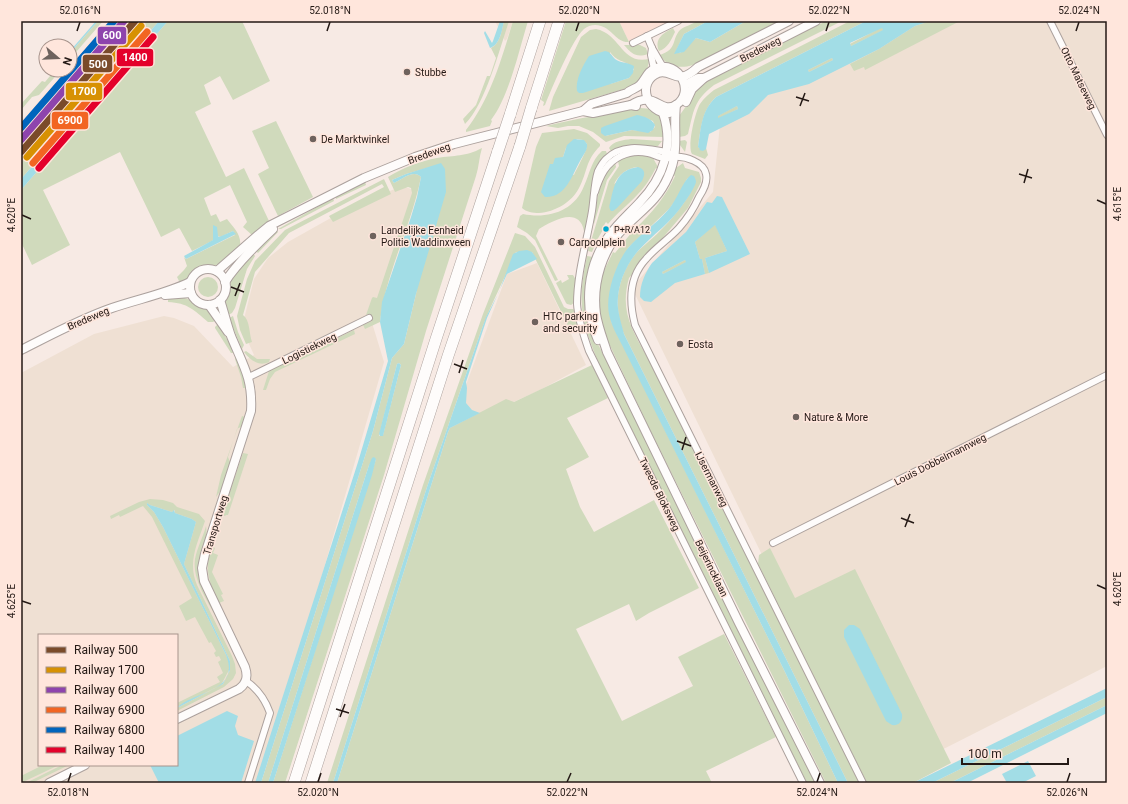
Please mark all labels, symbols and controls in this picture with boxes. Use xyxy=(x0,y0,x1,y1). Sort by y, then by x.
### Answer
text: 52.016°N xyxy=(59,5,101,16)
text: 52.018°N xyxy=(309,5,351,16)
text: 52.020°N xyxy=(558,5,600,16)
text: 52.022°N xyxy=(808,5,850,16)
text: 52.024°N xyxy=(1058,5,1100,16)
line badge: 600 xyxy=(97,26,127,45)
text: 600 xyxy=(103,29,121,42)
street label: Bredeweg xyxy=(738,35,782,64)
north arrow xyxy=(38,38,78,78)
street label: Otto Matseweg xyxy=(1059,45,1098,111)
line badge: 1400 xyxy=(116,48,154,67)
text: 1400 xyxy=(122,51,148,64)
line badge: 500 xyxy=(82,54,113,73)
text: N xyxy=(59,55,74,67)
text: 500 xyxy=(89,58,107,71)
marker: Stubbe xyxy=(402,67,412,77)
place label: Stubbe xyxy=(415,67,446,78)
line badge: 1700 xyxy=(65,82,103,101)
text: 1700 xyxy=(71,85,97,98)
line badge: 6900 xyxy=(51,111,89,130)
text: 6900 xyxy=(57,114,83,127)
marker: De Marktwinkel xyxy=(308,134,318,144)
place label: De Marktwinkel xyxy=(321,134,389,145)
street label: Bredeweg xyxy=(407,141,452,166)
text: 4.615°E xyxy=(1112,186,1123,221)
text: 4.620°E xyxy=(6,197,17,232)
marker: P+R/A12 xyxy=(601,224,611,234)
place label: Landelijke Eenheid Politie Waddinxveen xyxy=(381,225,471,248)
place label: P+R/A12 xyxy=(614,225,650,235)
marker: Landelijke Eenheid Politie Waddinxveen xyxy=(368,231,378,241)
marker: Carpoolplein xyxy=(556,237,566,247)
place label: Carpoolplein xyxy=(569,237,625,248)
street label: Bredeweg xyxy=(66,305,111,332)
place label: HTC parking and security xyxy=(543,311,598,334)
marker: HTC parking and security xyxy=(530,317,540,327)
street label: Logistiekweg xyxy=(280,331,338,366)
marker: Eosta xyxy=(675,339,685,349)
place label: Eosta xyxy=(688,339,713,350)
marker: Nature & More xyxy=(791,412,801,422)
place label: Nature & More xyxy=(804,412,868,423)
street label: Louis Dobbelmannweg xyxy=(892,431,988,487)
street label: IJsermanweg xyxy=(693,450,730,509)
street label: Tweede Bloksweg xyxy=(637,456,682,533)
street label: Transportweg xyxy=(201,494,230,556)
street label: Beijerincklaan xyxy=(693,538,730,599)
text: 4.620°E xyxy=(1112,571,1123,606)
text: 4.625°E xyxy=(6,583,17,618)
legend xyxy=(38,634,178,766)
text: Railway 500 xyxy=(74,643,138,657)
text: Railway 1700 xyxy=(74,663,145,677)
text: Railway 600 xyxy=(74,683,138,697)
text: Railway 6900 xyxy=(74,703,145,717)
text: Railway 6800 xyxy=(74,723,145,737)
scale bar xyxy=(962,740,1068,766)
text: Railway 1400 xyxy=(74,743,145,757)
text: 100 m xyxy=(968,747,1002,761)
text: 52.018°N xyxy=(47,787,89,798)
text: 52.020°N xyxy=(297,787,339,798)
text: 52.022°N xyxy=(546,787,588,798)
text: 52.024°N xyxy=(796,787,838,798)
text: 52.026°N xyxy=(1046,787,1088,798)

